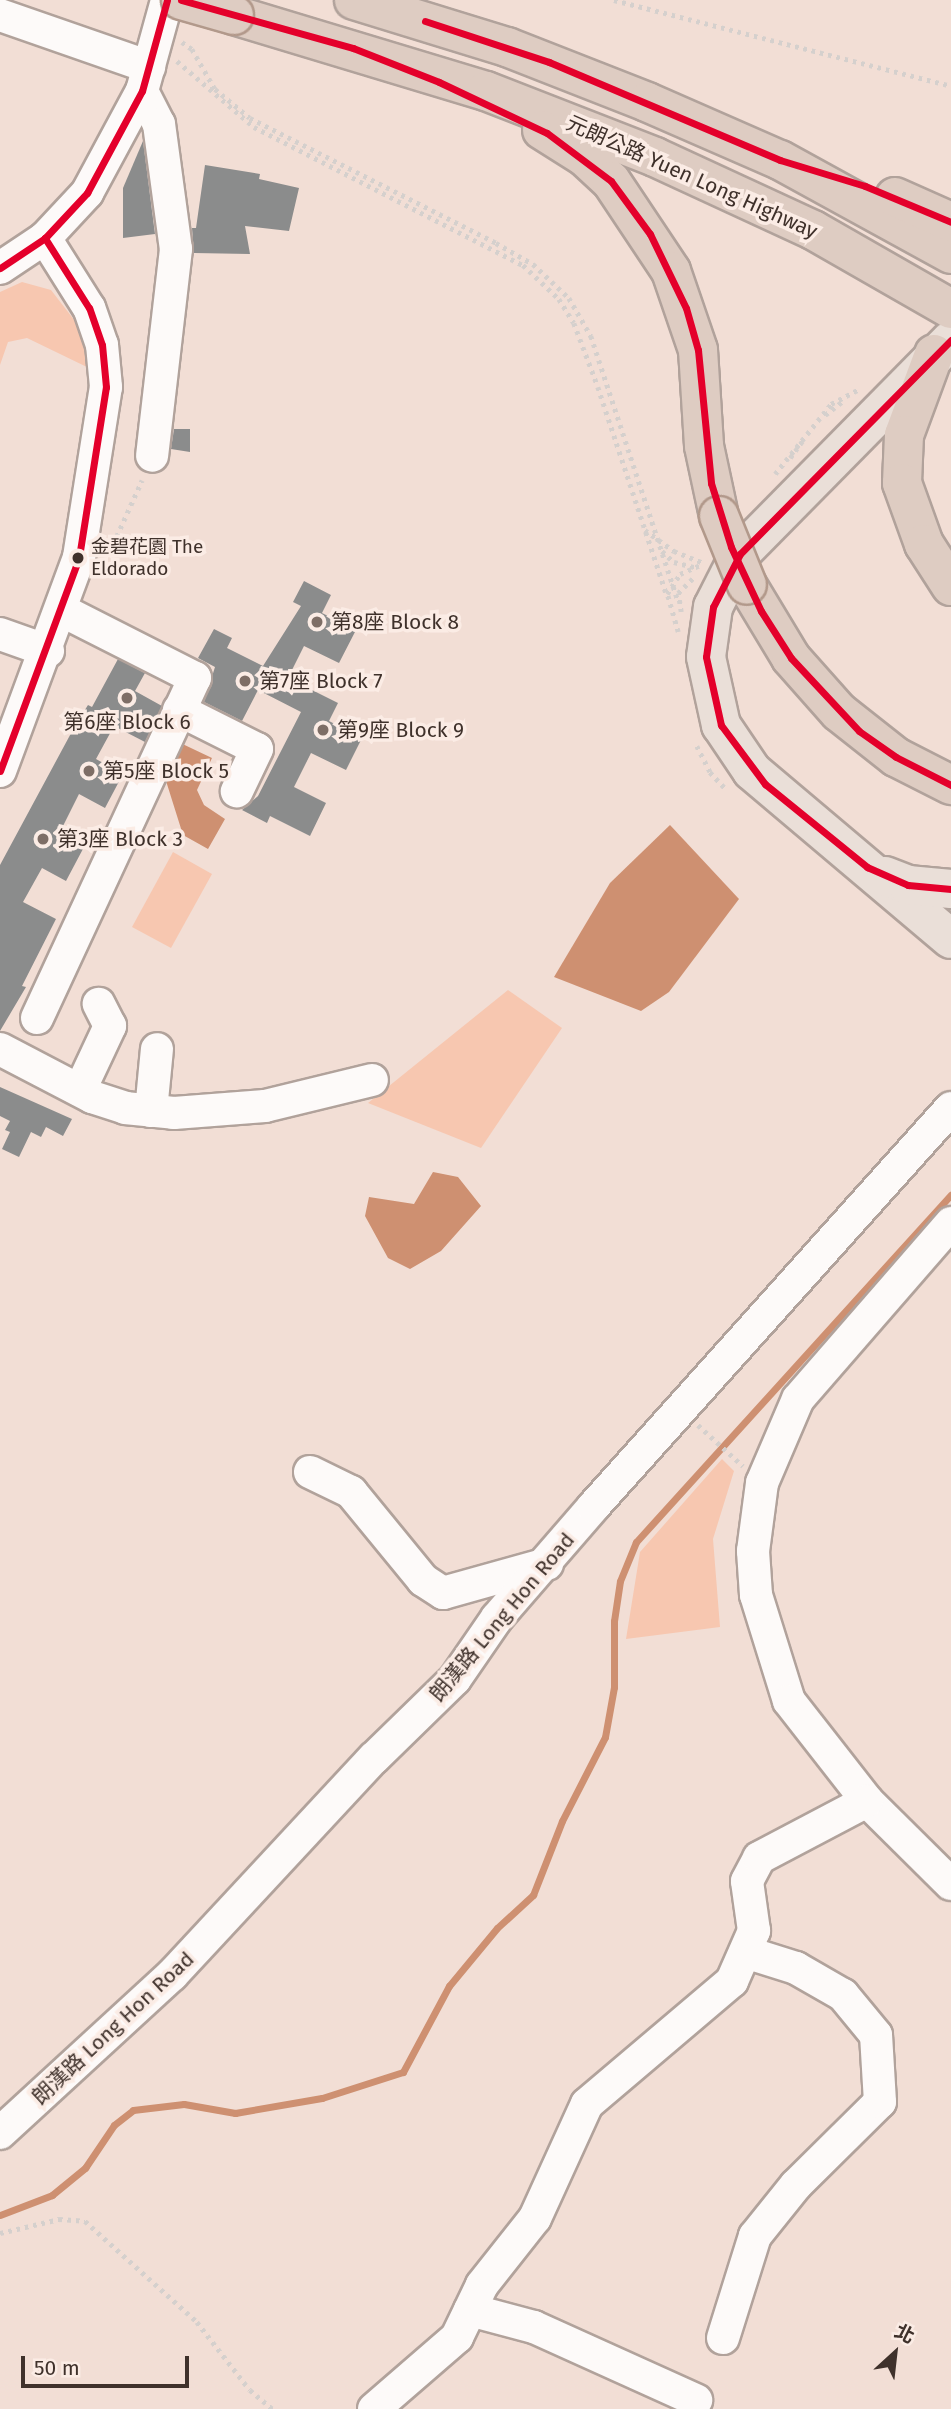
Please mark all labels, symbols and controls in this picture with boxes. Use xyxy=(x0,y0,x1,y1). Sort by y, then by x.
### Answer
street label: 元朗公路 Yuen Long Highway xyxy=(563,110,821,244)
place label: 金碧花園 The Eldorado xyxy=(91,536,203,580)
marker: 金碧花園 The Eldorado xyxy=(71,551,85,565)
place label: 第8座 Block 8 xyxy=(331,609,459,635)
marker: 第8座 Block 8 xyxy=(309,614,325,630)
place label: 第7座 Block 7 xyxy=(259,668,383,694)
marker: 第7座 Block 7 xyxy=(237,673,253,689)
marker: 第6座 Block 6 xyxy=(119,690,135,706)
place label: 第6座 Block 6 xyxy=(63,709,191,735)
place label: 第9座 Block 9 xyxy=(337,717,464,743)
marker: 第9座 Block 9 xyxy=(315,722,331,738)
place label: 第5座 Block 5 xyxy=(103,758,229,784)
marker: 第5座 Block 5 xyxy=(81,763,97,779)
place label: 第3座 Block 3 xyxy=(57,826,183,852)
marker: 第3座 Block 3 xyxy=(35,831,51,847)
street label: 朗漢路 Long Hon Road xyxy=(424,1528,580,1706)
street label: 朗漢路 Long Hon Road xyxy=(27,1946,199,2110)
north arrow xyxy=(860,2318,930,2388)
text: 北 xyxy=(891,2319,918,2348)
scale bar xyxy=(24,2342,192,2386)
text: 50 m xyxy=(34,2355,80,2381)

